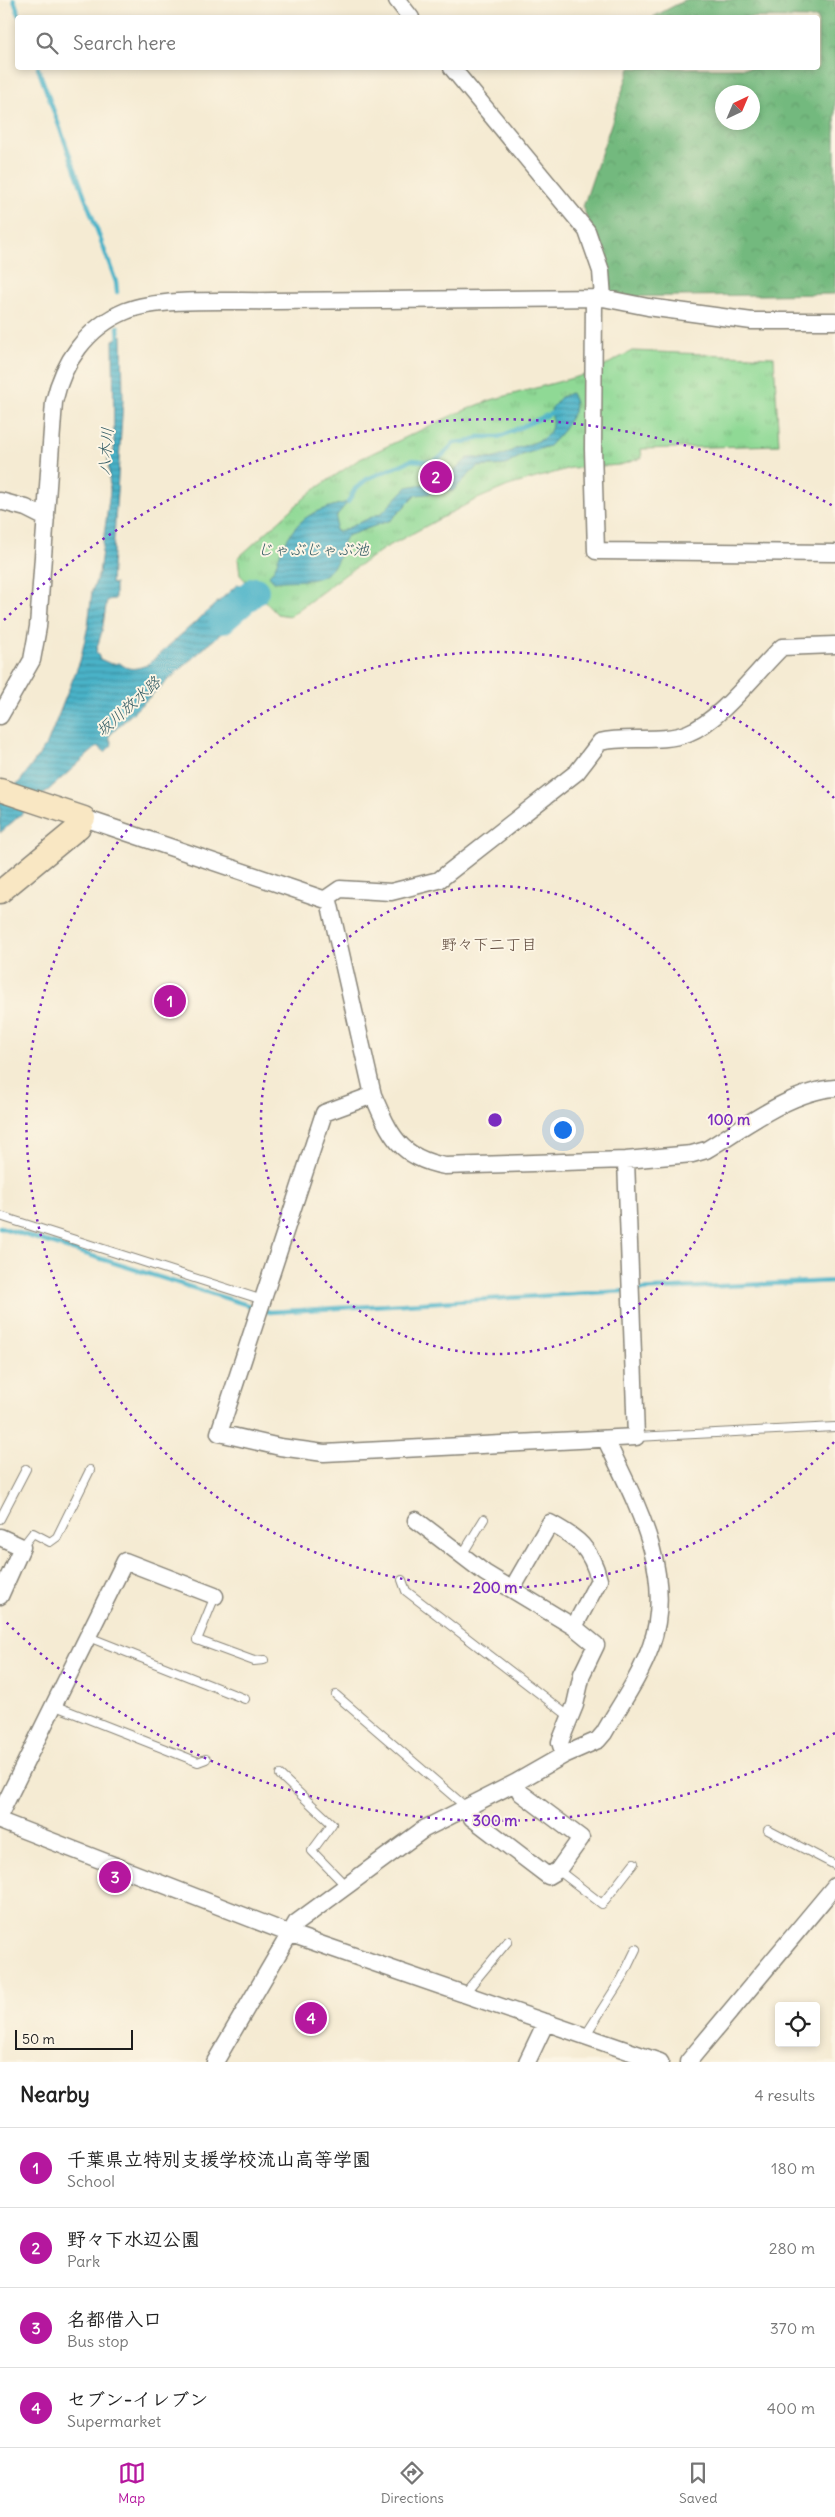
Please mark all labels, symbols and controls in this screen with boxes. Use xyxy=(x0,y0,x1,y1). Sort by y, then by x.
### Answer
search box xyxy=(15,15,820,70)
icon: search xyxy=(33,29,61,57)
text: Search here xyxy=(73,31,176,55)
north arrow xyxy=(715,85,760,130)
water label: 八木川 xyxy=(93,426,117,476)
pin: 2 xyxy=(420,458,452,496)
water label: じゃぶじゃぶ池 xyxy=(257,539,370,559)
water label: 坂川放水路 xyxy=(92,671,165,740)
district label: 野々下二丁目 xyxy=(441,934,537,954)
pin: 1 xyxy=(154,982,186,1020)
text: 100 m xyxy=(708,1110,750,1129)
centre of rings xyxy=(486,1111,504,1129)
your location xyxy=(550,1117,576,1143)
text: 200 m xyxy=(473,1578,517,1597)
text: 300 m xyxy=(473,1811,518,1830)
pin: 3 xyxy=(99,1858,131,1896)
pin: 4 xyxy=(295,1999,327,2037)
map controls xyxy=(775,2002,820,2047)
button: locate xyxy=(775,2002,820,2047)
scale bar xyxy=(15,2027,132,2050)
text: 50 m xyxy=(22,2030,55,2048)
text: Nearby xyxy=(20,2081,90,2108)
text: 4 results xyxy=(754,2085,815,2105)
text: 千葉県立特別支援学校流山高等学園 xyxy=(67,2147,371,2171)
text: 1 xyxy=(33,2158,39,2178)
text: 180 m xyxy=(771,2158,815,2178)
text: School xyxy=(67,2171,115,2191)
text: 野々下水辺公園 xyxy=(67,2227,200,2251)
text: 2 xyxy=(32,2238,40,2258)
text: 280 m xyxy=(769,2238,815,2258)
text: Park xyxy=(67,2251,100,2271)
text: 名都借入口 xyxy=(67,2307,162,2331)
text: 3 xyxy=(31,2318,41,2338)
text: 370 m xyxy=(770,2318,815,2338)
text: Bus stop xyxy=(67,2331,129,2351)
text: セブン-イレブン xyxy=(67,2387,208,2411)
text: 4 xyxy=(31,2398,41,2418)
text: 400 m xyxy=(767,2398,815,2418)
text: Supermarket xyxy=(67,2411,161,2431)
tab: Map xyxy=(118,2459,146,2507)
tab: Directions xyxy=(381,2459,444,2507)
tab: Saved xyxy=(679,2459,717,2507)

